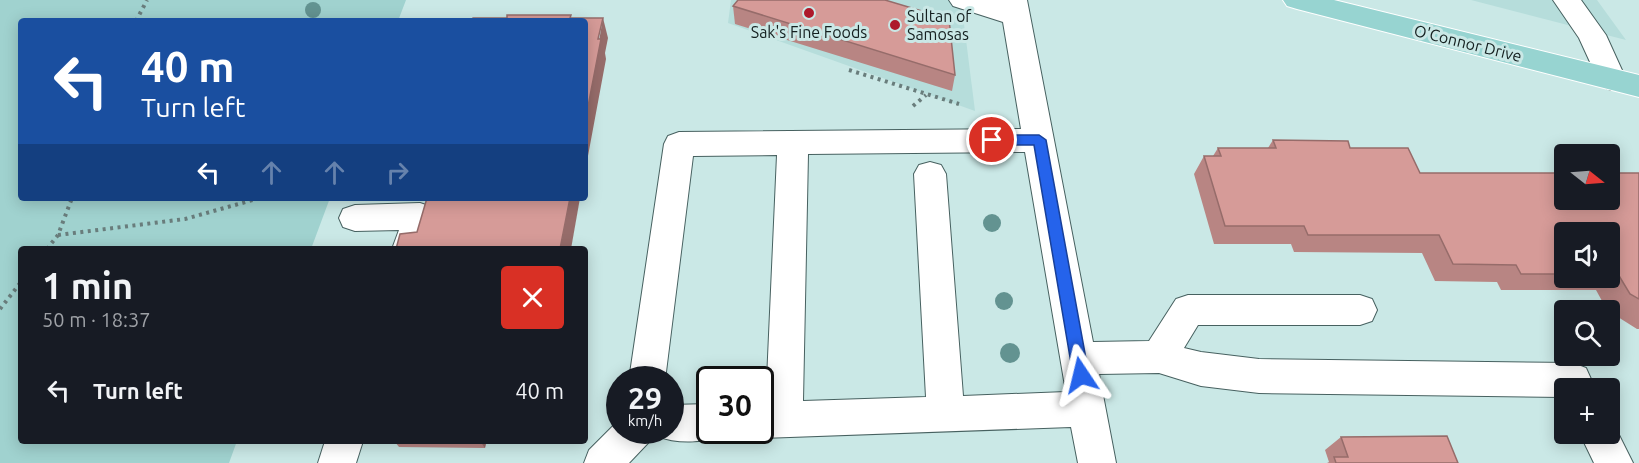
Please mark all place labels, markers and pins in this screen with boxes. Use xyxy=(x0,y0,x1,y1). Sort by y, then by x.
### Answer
marker: Sak's Fine Foods xyxy=(802,6,816,20)
place label: Sultan of Samosas xyxy=(907,7,972,43)
marker: Sultan of Samosas xyxy=(888,18,902,32)
place label: Sak's Fine Foods xyxy=(751,23,867,41)
pin xyxy=(966,114,1017,165)

